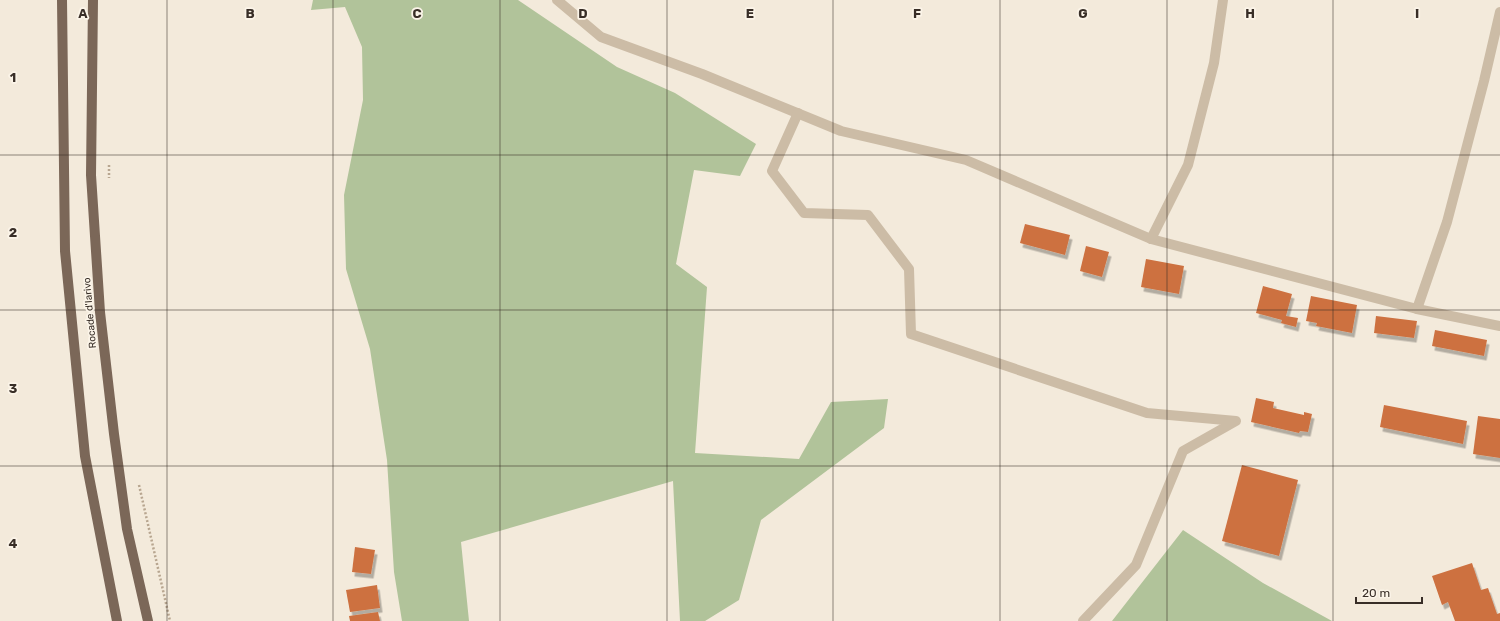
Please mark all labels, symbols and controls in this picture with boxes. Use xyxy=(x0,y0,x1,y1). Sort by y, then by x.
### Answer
text: A xyxy=(78,6,88,21)
text: B xyxy=(245,6,255,21)
text: C xyxy=(412,6,422,21)
text: D xyxy=(578,6,588,21)
text: E xyxy=(746,6,754,21)
text: F xyxy=(913,6,921,21)
text: G xyxy=(1078,6,1088,21)
text: H xyxy=(1245,6,1255,21)
text: I xyxy=(1415,6,1419,21)
text: 1 xyxy=(10,70,16,85)
text: 2 xyxy=(9,225,17,240)
street label: Rocade d'Iarivo xyxy=(81,277,99,349)
text: 3 xyxy=(9,381,18,396)
text: 4 xyxy=(9,536,18,551)
scale bar xyxy=(1356,579,1422,605)
text: 20 m xyxy=(1362,586,1390,600)

